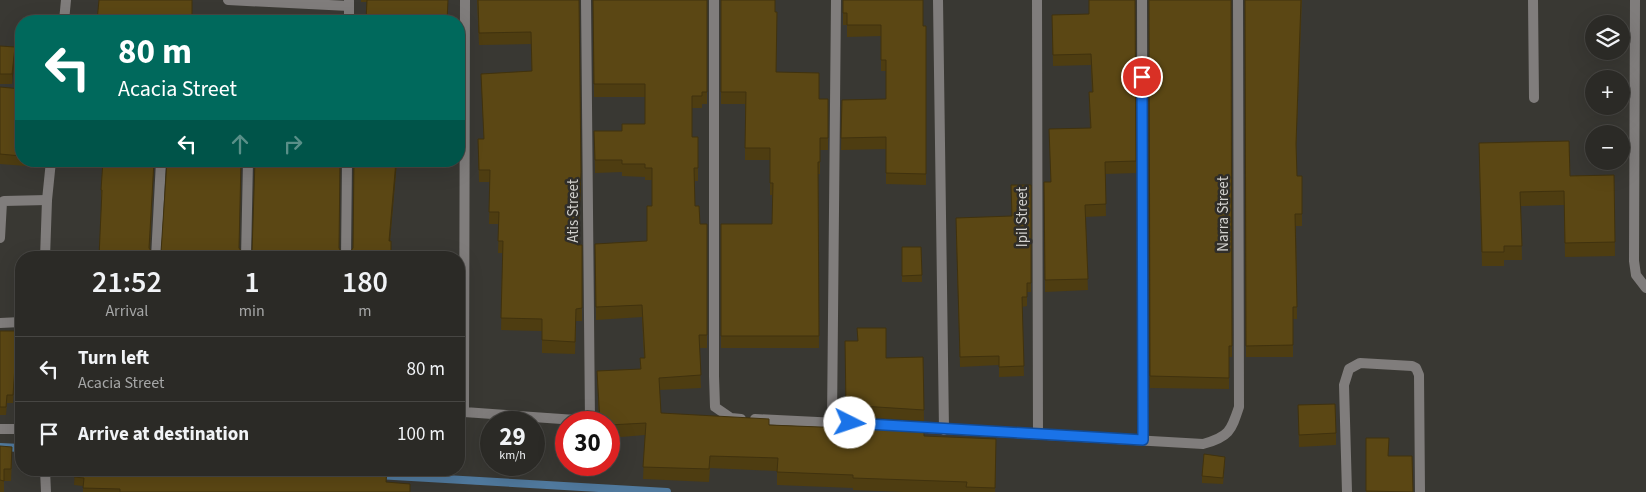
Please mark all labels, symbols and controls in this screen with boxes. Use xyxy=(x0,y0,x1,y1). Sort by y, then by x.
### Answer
map controls xyxy=(1585,15,1630,170)
button: layers xyxy=(1585,15,1630,60)
text: 80 m xyxy=(118,27,192,77)
icon: left xyxy=(35,35,100,100)
pin xyxy=(1121,56,1163,98)
icon: arrive xyxy=(1128,63,1156,91)
button: + xyxy=(1585,70,1630,115)
text: Acacia Street xyxy=(118,73,237,105)
button: − xyxy=(1585,125,1630,170)
icon: left xyxy=(173,130,201,158)
icon: ahead xyxy=(226,130,254,158)
icon: right xyxy=(279,130,307,158)
street label: Narra Street xyxy=(1213,176,1234,252)
street label: Atis Street xyxy=(563,179,584,243)
street label: Ipil Street xyxy=(1012,187,1033,247)
text: 21:52 xyxy=(92,261,162,304)
text: 1 xyxy=(244,261,260,304)
text: 180 xyxy=(342,261,388,304)
text: Arrival xyxy=(105,300,148,322)
text: min xyxy=(239,300,265,322)
text: m xyxy=(358,300,372,322)
text: Turn left xyxy=(78,345,149,372)
icon: left xyxy=(35,355,63,383)
text: 80 m xyxy=(407,356,445,383)
text: Acacia Street xyxy=(78,372,164,394)
position arrow xyxy=(823,396,875,448)
speed limit sign: 30 xyxy=(555,411,620,476)
text: 29 xyxy=(499,419,526,455)
icon: arrive xyxy=(35,420,63,448)
text: Arrive at destination xyxy=(78,421,249,448)
text: 100 m xyxy=(397,421,445,448)
text: km/h xyxy=(499,447,526,464)

